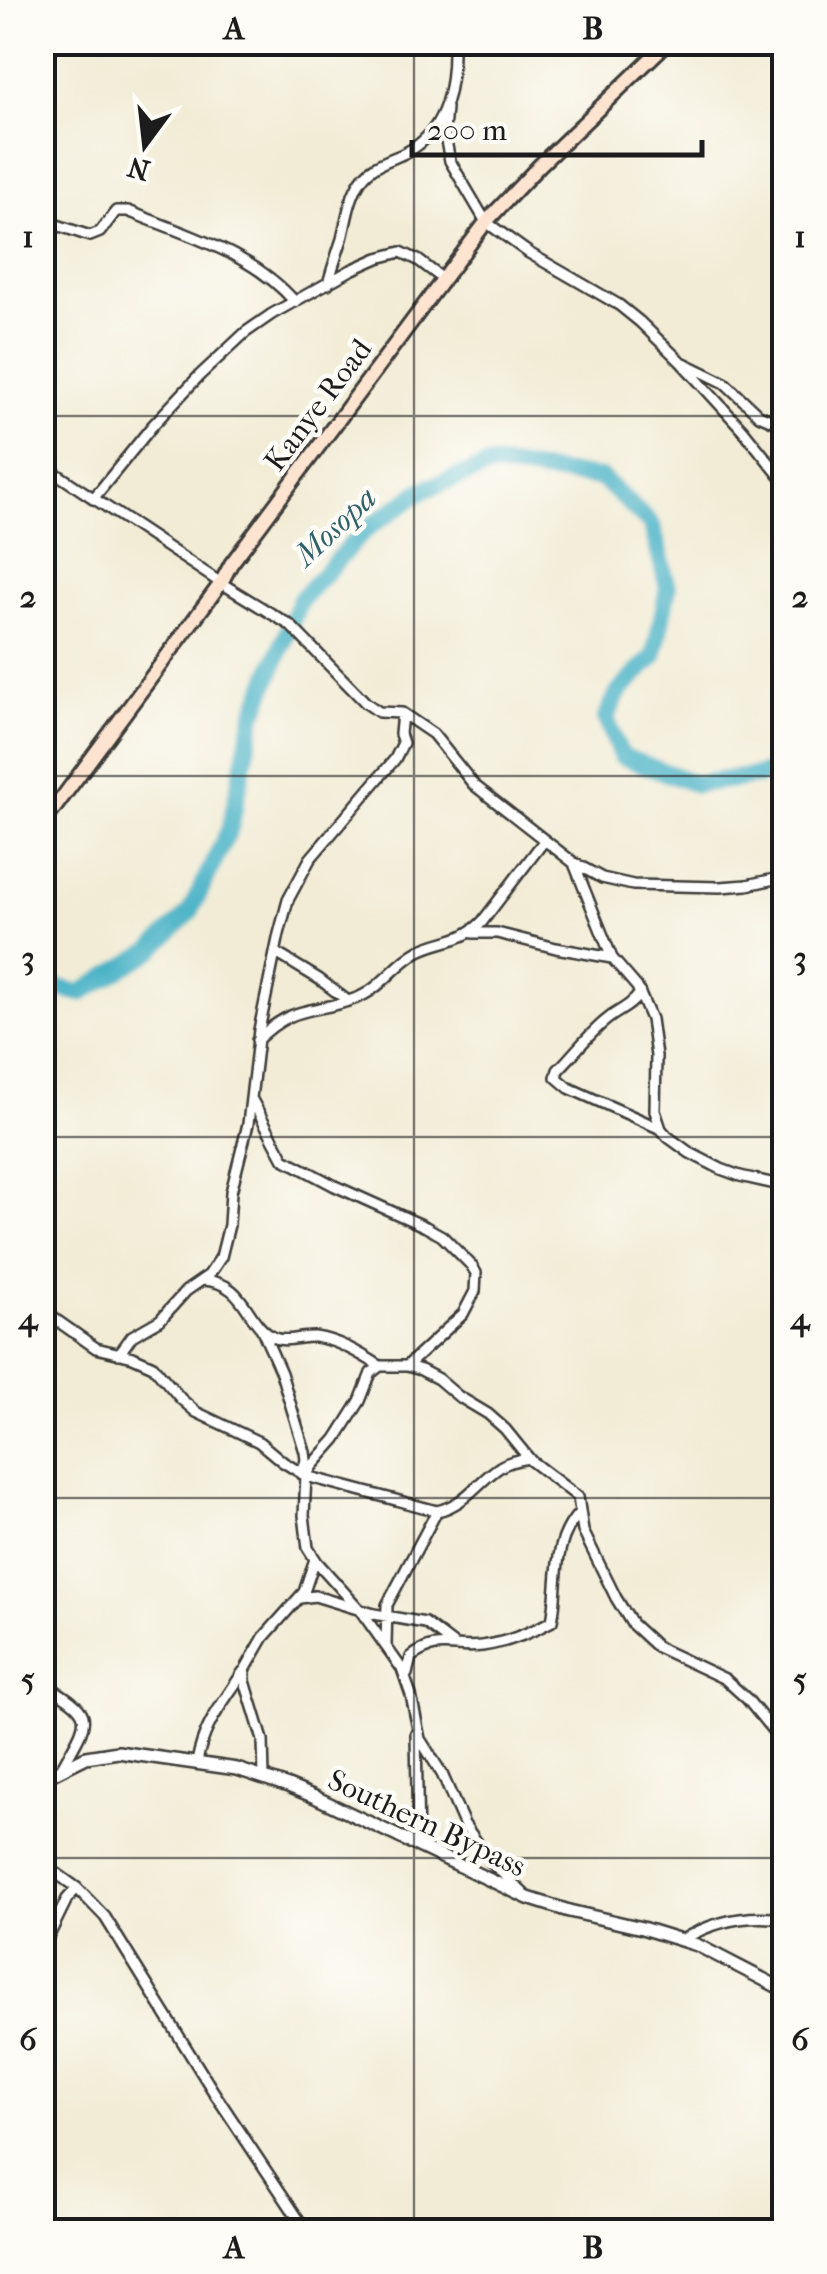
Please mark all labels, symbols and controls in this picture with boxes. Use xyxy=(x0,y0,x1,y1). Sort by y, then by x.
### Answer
text: A xyxy=(222,10,246,47)
text: B xyxy=(583,10,603,47)
north arrow xyxy=(95,95,195,195)
scale bar xyxy=(412,95,702,157)
text: 200 m xyxy=(427,113,507,148)
text: N xyxy=(123,150,153,187)
text: 1 xyxy=(22,218,34,255)
text: 1 xyxy=(794,218,806,255)
street label: Kanye Road xyxy=(258,332,380,478)
water label: Mosopa xyxy=(285,479,384,575)
text: 2 xyxy=(20,578,36,615)
text: 2 xyxy=(792,578,808,615)
text: 3 xyxy=(21,939,35,976)
text: 3 xyxy=(793,939,807,976)
text: 4 xyxy=(18,1300,40,1338)
text: 4 xyxy=(790,1300,812,1338)
text: 5 xyxy=(21,1660,35,1697)
text: 5 xyxy=(793,1660,807,1697)
street label: Southern Bypass xyxy=(322,1762,531,1885)
text: 6 xyxy=(19,2021,37,2058)
text: 6 xyxy=(791,2021,809,2058)
text: A xyxy=(222,2229,246,2266)
text: B xyxy=(583,2229,603,2266)

